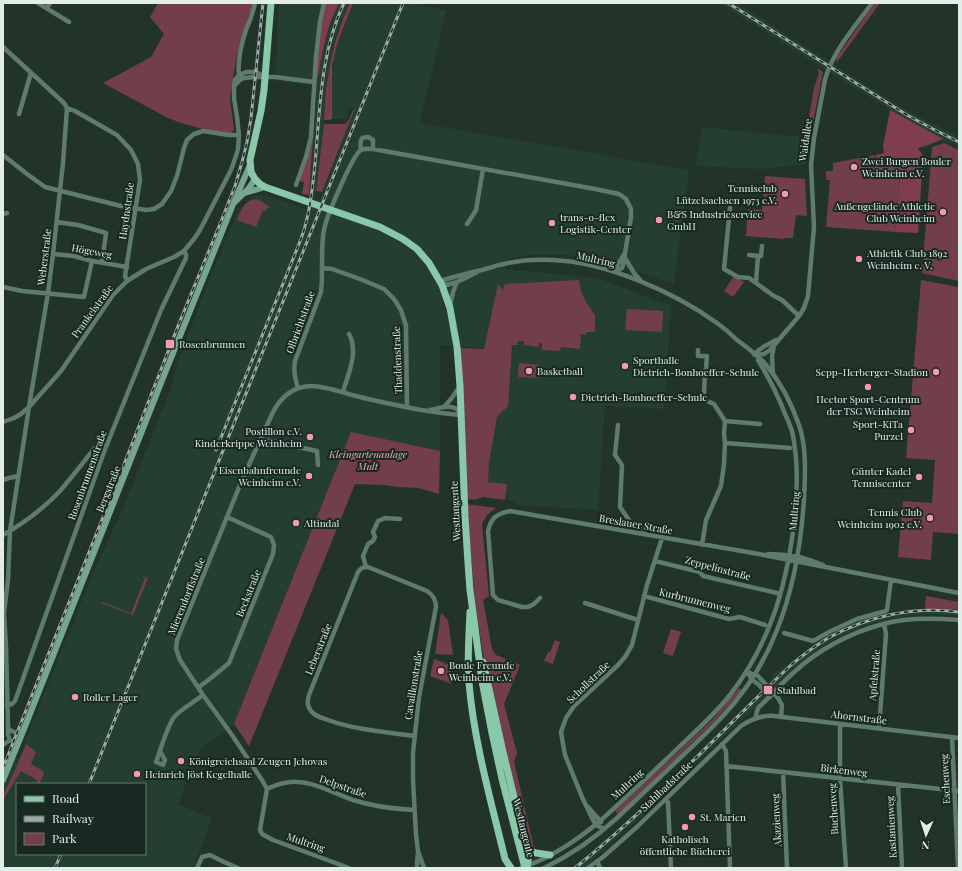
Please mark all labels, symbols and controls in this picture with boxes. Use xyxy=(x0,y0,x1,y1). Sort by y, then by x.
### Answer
street label: Waidallee xyxy=(795,118,815,163)
place label: Zwei Burgen Bouler Weinheim e.V. xyxy=(861,154,951,180)
marker: Zwei Burgen Bouler Weinheim e.V. xyxy=(849,162,859,172)
place label: Tennisclub Lützelsachsen 1973 e.V. xyxy=(676,181,777,207)
street label: Haydnstraße xyxy=(115,182,137,240)
marker: Tennisclub Lützelsachsen 1973 e.V. xyxy=(780,189,790,199)
place label: Außengelände Athletic Club Weinheim xyxy=(833,199,935,225)
place label: B&S Industrieservice GmbH xyxy=(667,207,763,233)
marker: Außengelände Athletic Club Weinheim xyxy=(938,207,948,217)
place label: trans-o-flex Logistik-Center xyxy=(560,210,632,236)
marker: B&S Industrieservice GmbH xyxy=(654,215,664,225)
marker: trans-o-flex Logistik-Center xyxy=(547,218,557,228)
street label: Weberstraße xyxy=(33,228,54,287)
street label: Högeweg xyxy=(71,240,114,262)
place label: Athletik Club 1892 Weinheim e. V. xyxy=(866,246,948,272)
street label: Multring xyxy=(575,248,617,270)
marker: Athletik Club 1892 Weinheim e. V. xyxy=(854,254,864,264)
street label: Prankelstraße xyxy=(68,282,116,340)
street label: Olbrichtstraße xyxy=(282,289,318,355)
street label: Thaddenstraße xyxy=(389,326,405,394)
place label: Rosenbrunnen xyxy=(179,337,245,351)
marker: Rosenbrunnen xyxy=(164,338,176,350)
place label: Sporthalle Dietrich-Bonhoeffer-Schule xyxy=(633,353,759,379)
marker: Sporthalle Dietrich-Bonhoeffer-Schule xyxy=(620,361,630,371)
place label: Basketball xyxy=(537,364,583,378)
place label: Sepp-Herberger-Stadion xyxy=(816,365,928,379)
marker: Basketball xyxy=(524,366,534,376)
marker: Sepp-Herberger-Stadion xyxy=(931,367,941,377)
marker: Hector Sport-Centrum der TSG Weinheim xyxy=(863,382,873,392)
place label: Dietrich-Bonhoeffer-Schule xyxy=(581,390,707,404)
marker: Dietrich-Bonhoeffer-Schule xyxy=(568,392,578,402)
place label: Hector Sport-Centrum der TSG Weinheim xyxy=(816,392,920,418)
place label: Sport-KiTa Purzel xyxy=(853,417,903,443)
place label: Postillon e.V. Kinderkrippe Weinheim xyxy=(195,424,302,450)
marker: Sport-KiTa Purzel xyxy=(906,425,916,435)
street label: Rosenbrunnenstraße xyxy=(64,428,110,522)
marker: Postillon e.V. Kinderkrippe Weinheim xyxy=(305,432,315,442)
park label: Kleingartenanlage Mult xyxy=(328,447,408,473)
place label: Eisenbahnfreunde Weinheim e.V. xyxy=(219,463,301,489)
street label: Bergstraße xyxy=(92,464,124,514)
place label: Günter Kadel Tenniscenter xyxy=(852,464,912,490)
marker: Eisenbahnfreunde Weinheim e.V. xyxy=(304,471,314,481)
marker: Günter Kadel Tenniscenter xyxy=(914,472,924,482)
street label: Westtangente xyxy=(446,481,464,542)
street label: Multring xyxy=(785,490,803,531)
place label: Tennis Club Weinheim 1902 e.V. xyxy=(836,505,922,531)
street label: Breslauer Straße xyxy=(598,511,674,537)
marker: Tennis Club Weinheim 1902 e.V. xyxy=(925,513,935,523)
place label: Altindal xyxy=(303,516,339,530)
marker: Altindal xyxy=(291,518,301,528)
street label: Zeppelinstraße xyxy=(683,552,753,584)
street label: Mierendorffstraße xyxy=(164,555,208,637)
street label: Beckstraße xyxy=(232,567,264,619)
street label: Kurbrunnenweg xyxy=(658,584,733,616)
street label: Leberstraße xyxy=(301,621,335,677)
street label: Cavaillonstraße xyxy=(401,649,425,721)
street label: Apfelstraße xyxy=(865,649,883,702)
place label: Boule Freunde Weinheim e.V. xyxy=(448,658,514,684)
street label: Schollstraße xyxy=(563,658,613,706)
marker: Boule Freunde Weinheim e.V. xyxy=(436,666,446,676)
place label: Stahlbad xyxy=(777,683,816,697)
marker: Stahlbad xyxy=(762,684,774,696)
place label: Roller Lager xyxy=(83,690,138,704)
marker: Roller Lager xyxy=(70,692,80,702)
street label: Ahornstraße xyxy=(829,706,888,727)
street label: Eschenweg xyxy=(937,753,953,804)
place label: Königreichsaal Zeugen Jehovas xyxy=(189,754,327,768)
marker: Königreichsaal Zeugen Jehovas xyxy=(176,756,186,766)
street label: Stahlbadstraße xyxy=(637,758,695,814)
street label: Birkenweg xyxy=(820,760,869,780)
street label: Multring xyxy=(608,765,647,803)
place label: Heinrich Jöst Kegelhalle xyxy=(145,767,252,781)
marker: Heinrich Jöst Kegelhalle xyxy=(132,769,142,779)
street label: Delpstraße xyxy=(317,771,369,801)
street label: Buchenweg xyxy=(825,782,841,835)
legend xyxy=(16,783,146,855)
text: Road xyxy=(52,790,79,806)
street label: Akazienweg xyxy=(768,792,784,848)
street label: Kastanienweg xyxy=(882,795,900,858)
street label: Westtangente xyxy=(510,796,538,859)
text: Railway xyxy=(52,810,94,826)
place label: St. Marien xyxy=(700,810,746,824)
marker: St. Marien xyxy=(687,812,697,822)
north arrow xyxy=(906,815,946,855)
marker: Katholisch öffentliche Bücherei xyxy=(680,822,690,832)
street label: Multring xyxy=(285,829,328,855)
text: Park xyxy=(52,830,77,846)
place label: Katholisch öffentliche Bücherei xyxy=(640,832,730,858)
text: N xyxy=(921,838,930,853)

